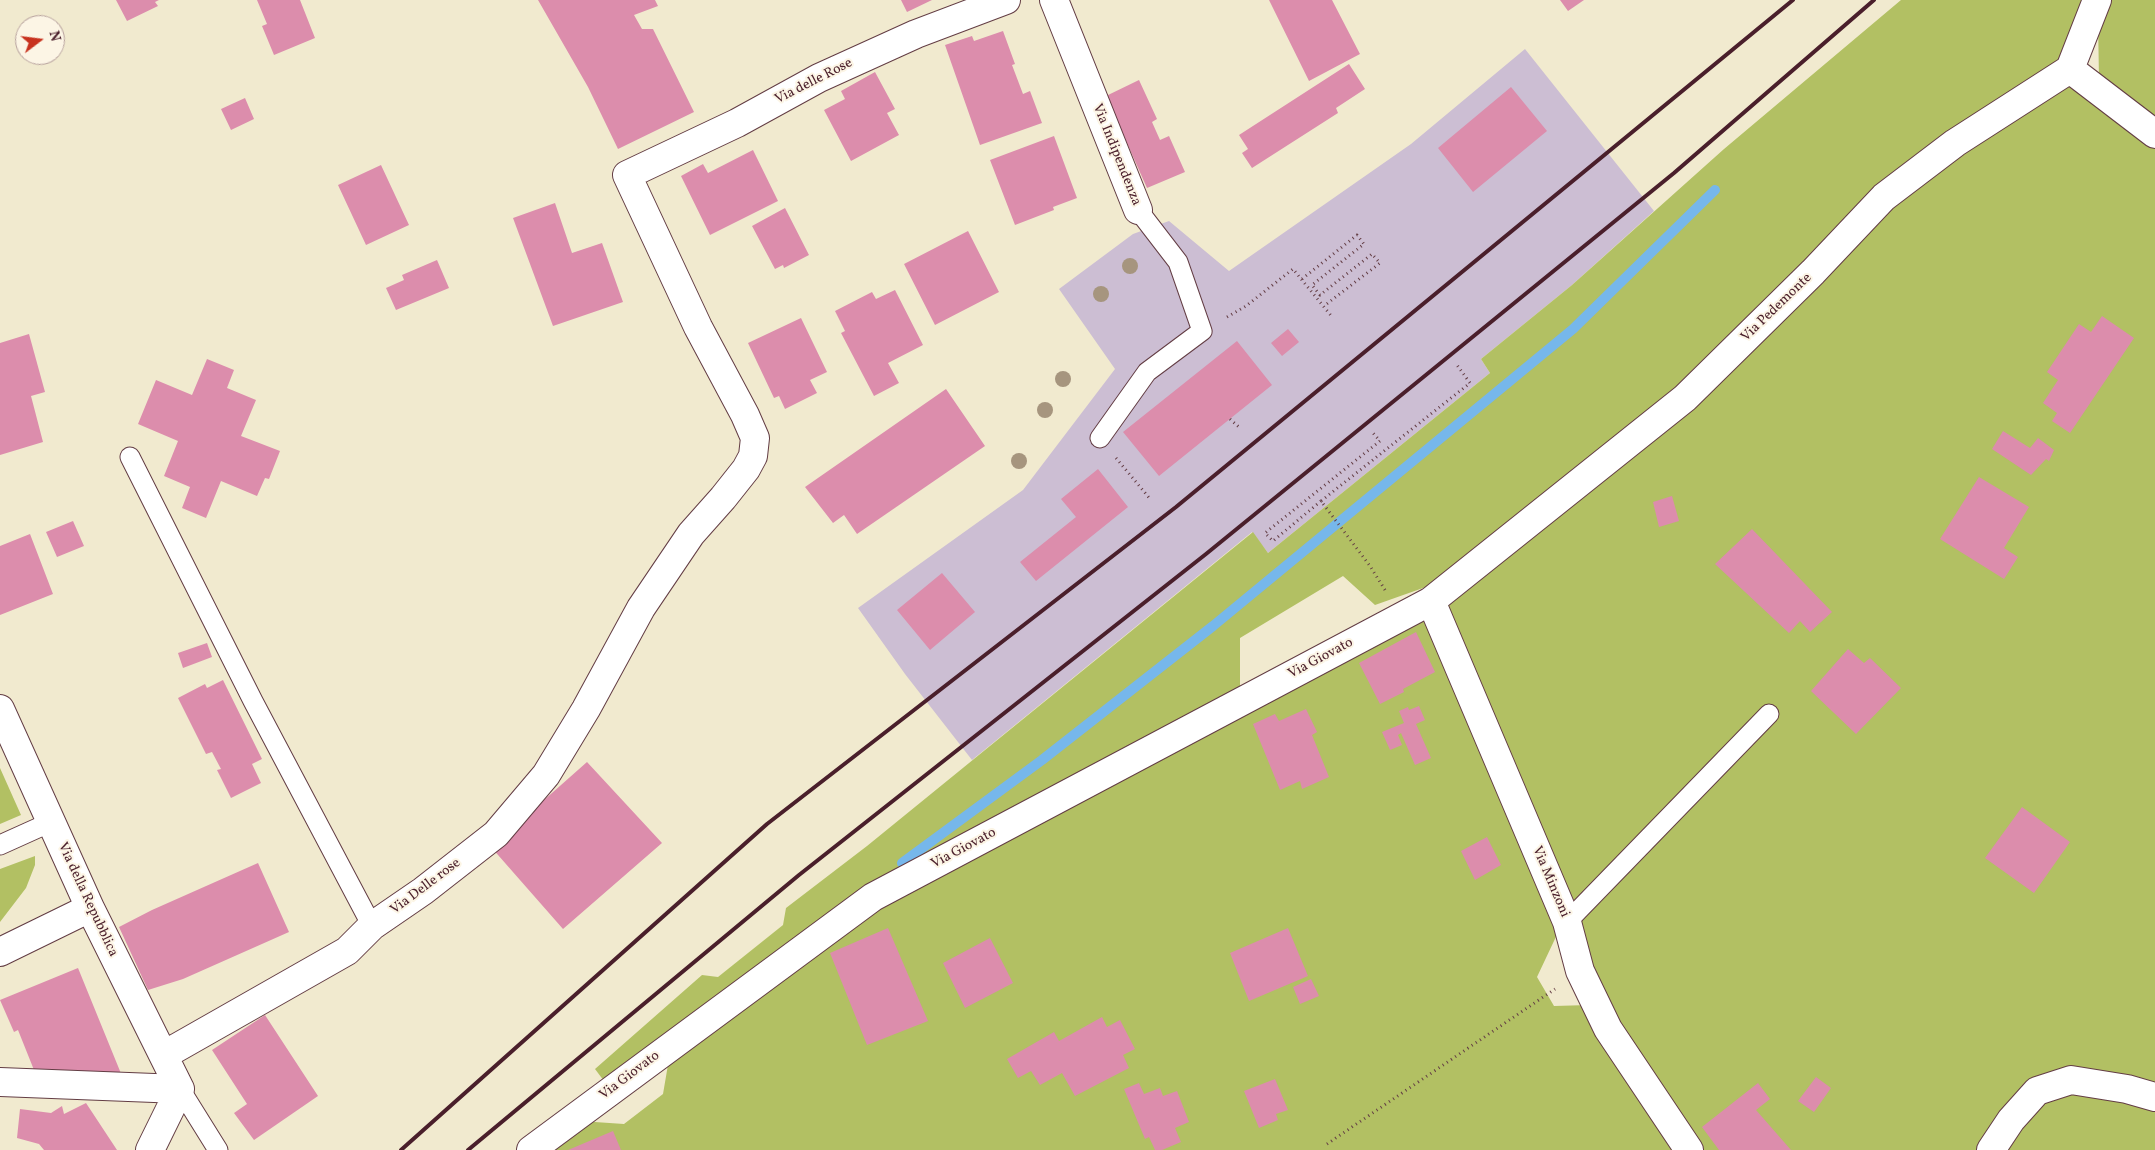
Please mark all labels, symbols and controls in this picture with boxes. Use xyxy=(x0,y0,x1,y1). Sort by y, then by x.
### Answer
north arrow xyxy=(15,15,65,65)
text: N xyxy=(44,29,64,44)
street label: Via delle Rose xyxy=(772,55,856,109)
street label: Via Indipendenza xyxy=(1088,102,1144,208)
street label: Via Pedemonte xyxy=(1738,270,1816,346)
street label: Via Giovato xyxy=(1286,635,1356,683)
street label: Via Giovato xyxy=(929,825,999,873)
street label: Via della Repubblica xyxy=(53,840,121,960)
street label: Via Minzoni xyxy=(1528,844,1572,920)
street label: Via Delle rose xyxy=(388,855,464,919)
street label: Via Giovato xyxy=(597,1048,663,1104)

